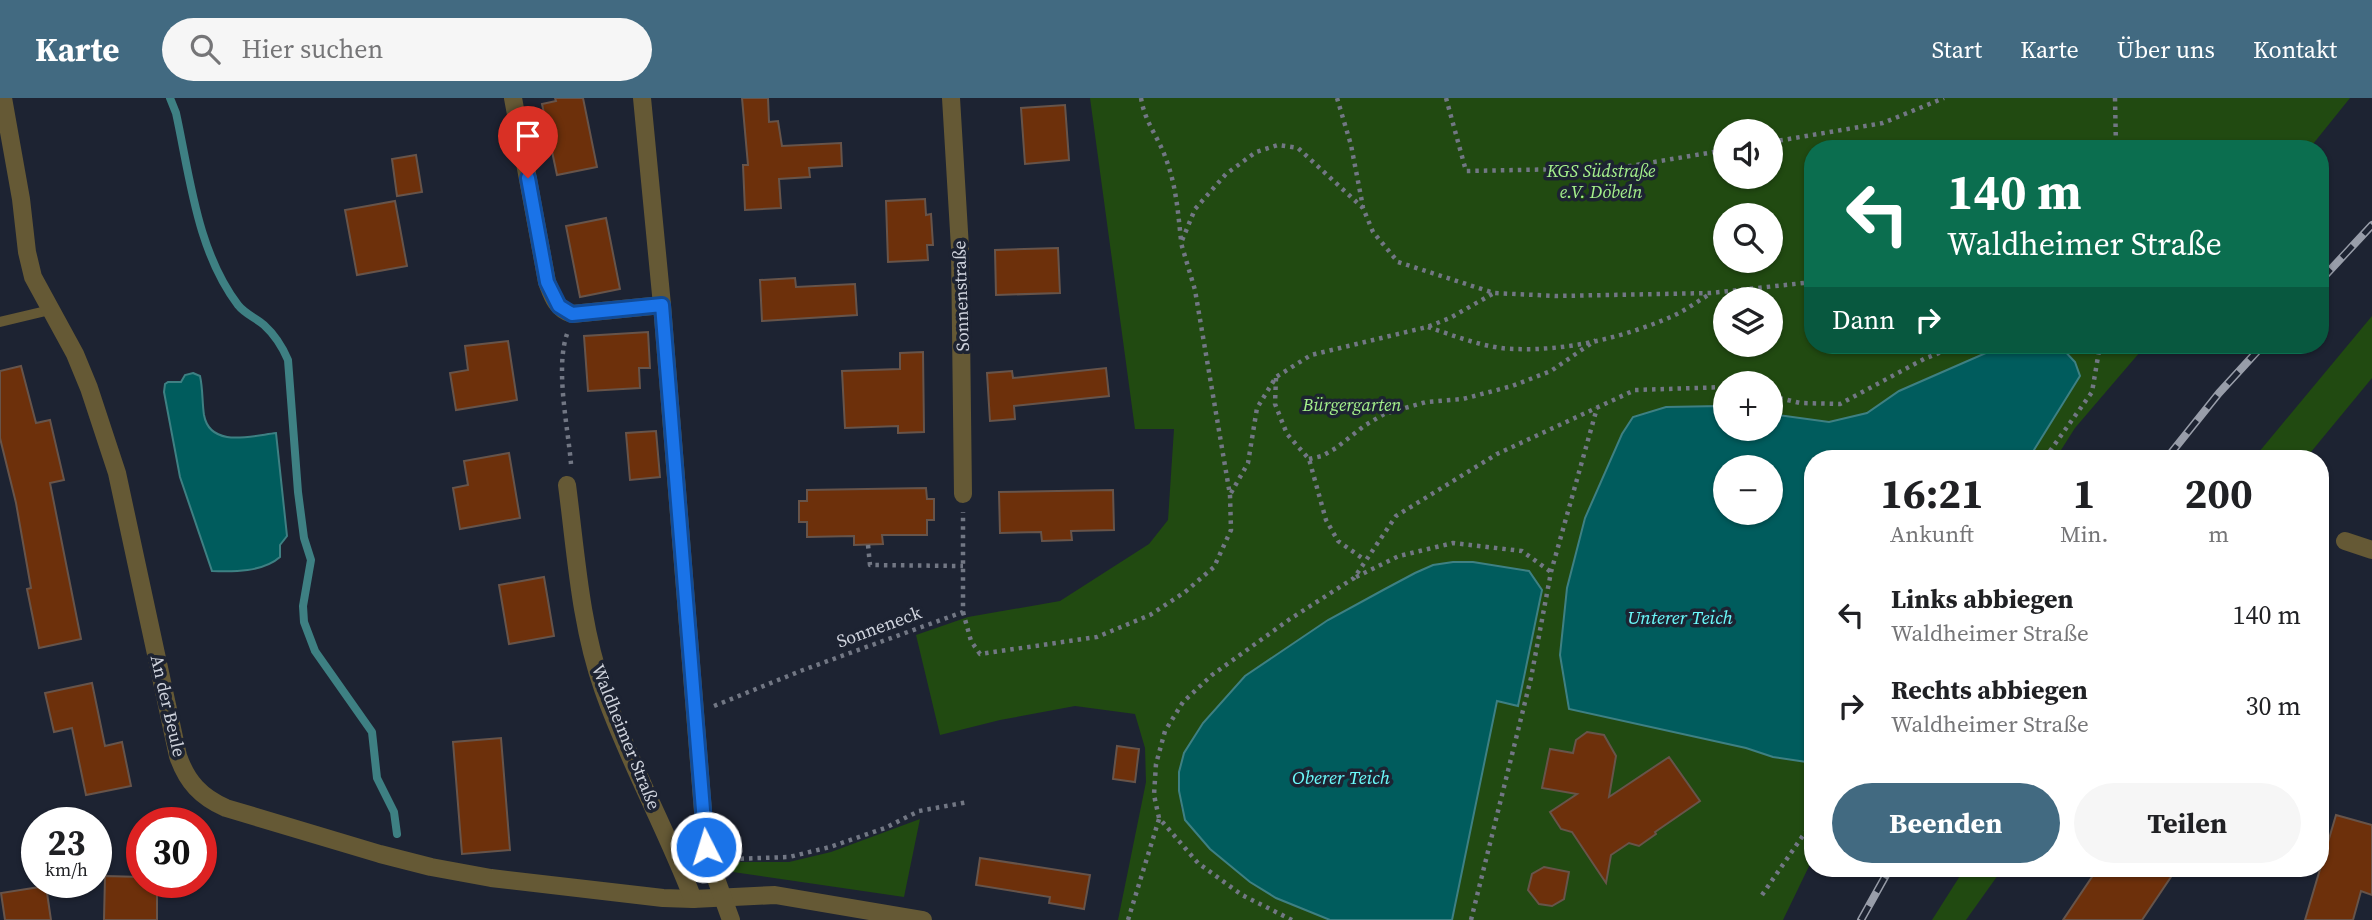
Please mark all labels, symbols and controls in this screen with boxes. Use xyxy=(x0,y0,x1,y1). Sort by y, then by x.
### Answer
search box xyxy=(162,18,652,81)
text: Karte xyxy=(35,27,120,72)
icon: search xyxy=(186,30,224,68)
text: Hier suchen xyxy=(242,31,383,67)
text: Start xyxy=(1932,33,1982,66)
text: Karte xyxy=(2020,33,2079,66)
text: Über uns xyxy=(2117,33,2215,66)
text: Kontakt xyxy=(2253,33,2337,66)
pin xyxy=(498,106,558,178)
icon: arrive xyxy=(509,117,547,155)
map controls xyxy=(1713,119,1783,525)
button: sound xyxy=(1713,119,1783,189)
park label: KGS Südstraße e.V. Döbeln xyxy=(1546,158,1656,204)
text: 140 m xyxy=(1947,158,2082,225)
icon: left xyxy=(1832,168,1923,259)
button: search xyxy=(1713,203,1783,273)
text: Waldheimer Straße xyxy=(1947,222,2222,266)
street label: Sonnenstraße xyxy=(946,240,975,352)
button: layers xyxy=(1713,287,1783,357)
icon: right xyxy=(1909,301,1947,339)
text: Dann xyxy=(1832,302,1895,338)
button: + xyxy=(1713,371,1783,441)
park label: Bürgergarten xyxy=(1302,392,1401,417)
button: − xyxy=(1713,455,1783,525)
text: 16:21 xyxy=(1880,464,1984,522)
text: 1 xyxy=(2073,464,2096,522)
text: 200 xyxy=(2185,464,2253,522)
text: Ankunft xyxy=(1890,518,1974,550)
text: Min. xyxy=(2060,518,2108,550)
text: m xyxy=(2208,518,2229,550)
text: Links abbiegen xyxy=(1891,581,2074,617)
icon: left xyxy=(1832,596,1870,634)
text: 140 m xyxy=(2233,597,2301,633)
street label: Sonneneck xyxy=(833,600,925,653)
water label: Unterer Teich xyxy=(1627,604,1734,630)
text: Waldheimer Straße xyxy=(1891,617,2089,649)
street label: An der Beule xyxy=(145,653,192,759)
street label: Waldheimer Straße xyxy=(586,660,667,813)
text: Rechts abbiegen xyxy=(1891,672,2088,708)
icon: right xyxy=(1832,687,1870,725)
text: 30 m xyxy=(2246,688,2301,724)
text: Waldheimer Straße xyxy=(1891,708,2089,740)
water label: Oberer Teich xyxy=(1292,764,1391,790)
button: Beenden xyxy=(1832,783,2060,863)
button: Teilen xyxy=(2074,783,2301,863)
speed limit sign: 30 xyxy=(126,807,217,898)
position arrow xyxy=(669,810,743,884)
text: 23 xyxy=(48,819,85,867)
text: km/h xyxy=(45,857,88,882)

